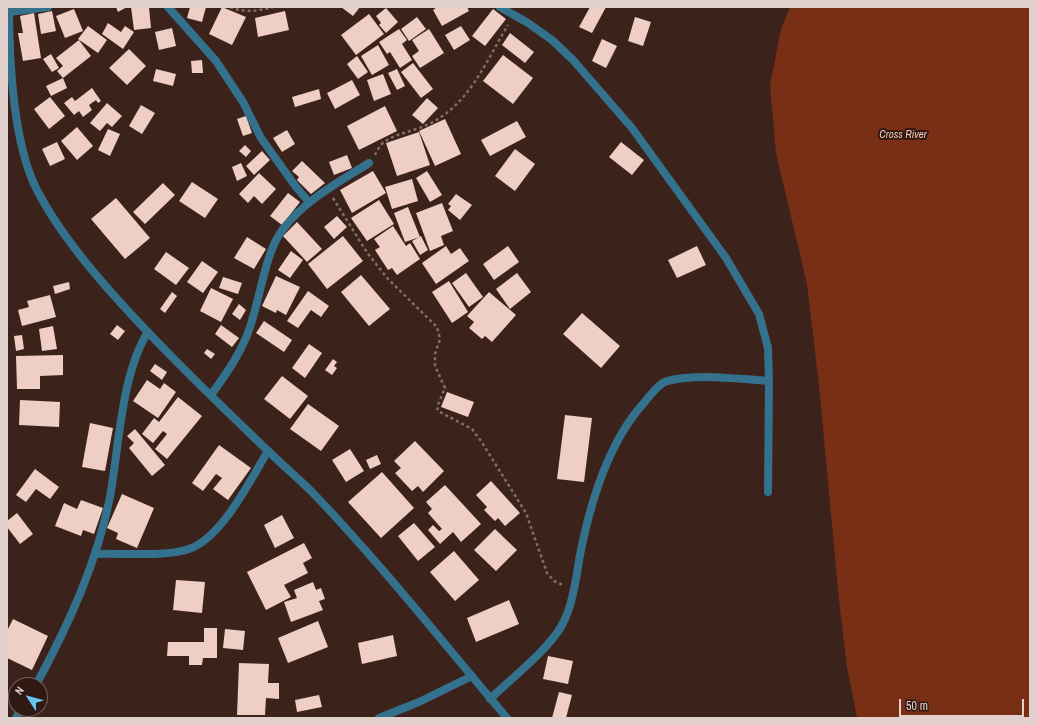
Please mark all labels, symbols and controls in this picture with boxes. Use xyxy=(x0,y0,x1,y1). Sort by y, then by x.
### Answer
water label: Cross River xyxy=(879,128,927,142)
north arrow xyxy=(8,677,48,717)
text: N xyxy=(12,684,27,697)
scale bar xyxy=(901,691,1026,717)
text: 50 m xyxy=(906,698,928,714)

